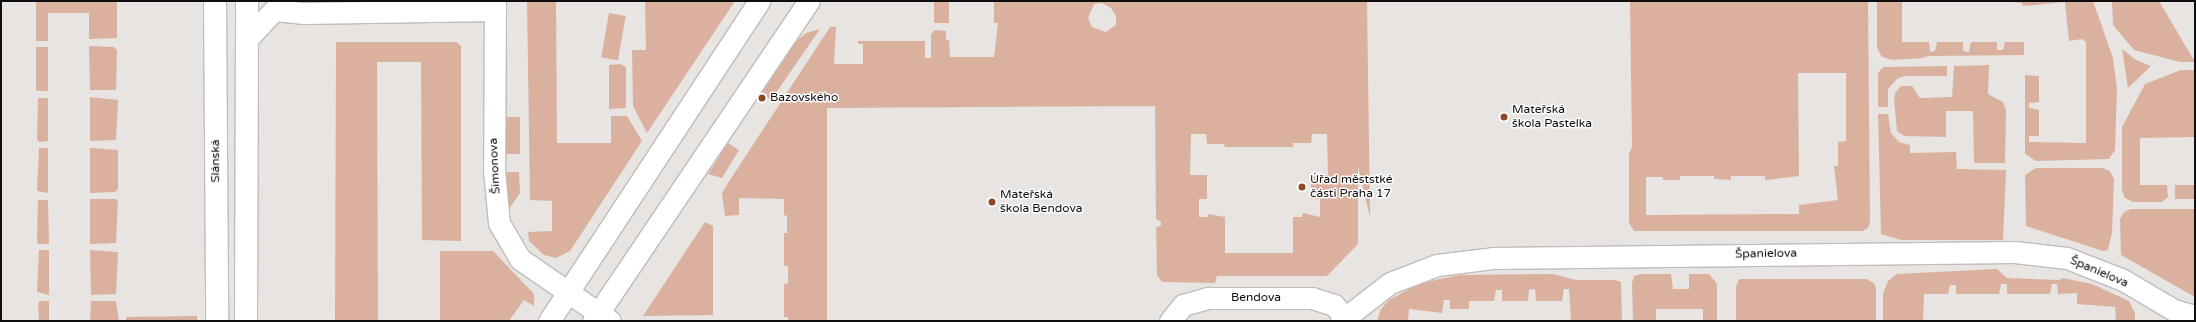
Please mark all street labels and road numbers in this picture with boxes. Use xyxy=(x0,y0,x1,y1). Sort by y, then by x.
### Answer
street label: Šimonova xyxy=(486,138,504,194)
street label: Slánská xyxy=(209,139,223,183)
street label: Španielova xyxy=(1735,246,1797,262)
street label: Španielova xyxy=(2068,253,2130,291)
street label: Bendova xyxy=(1231,291,1281,305)

